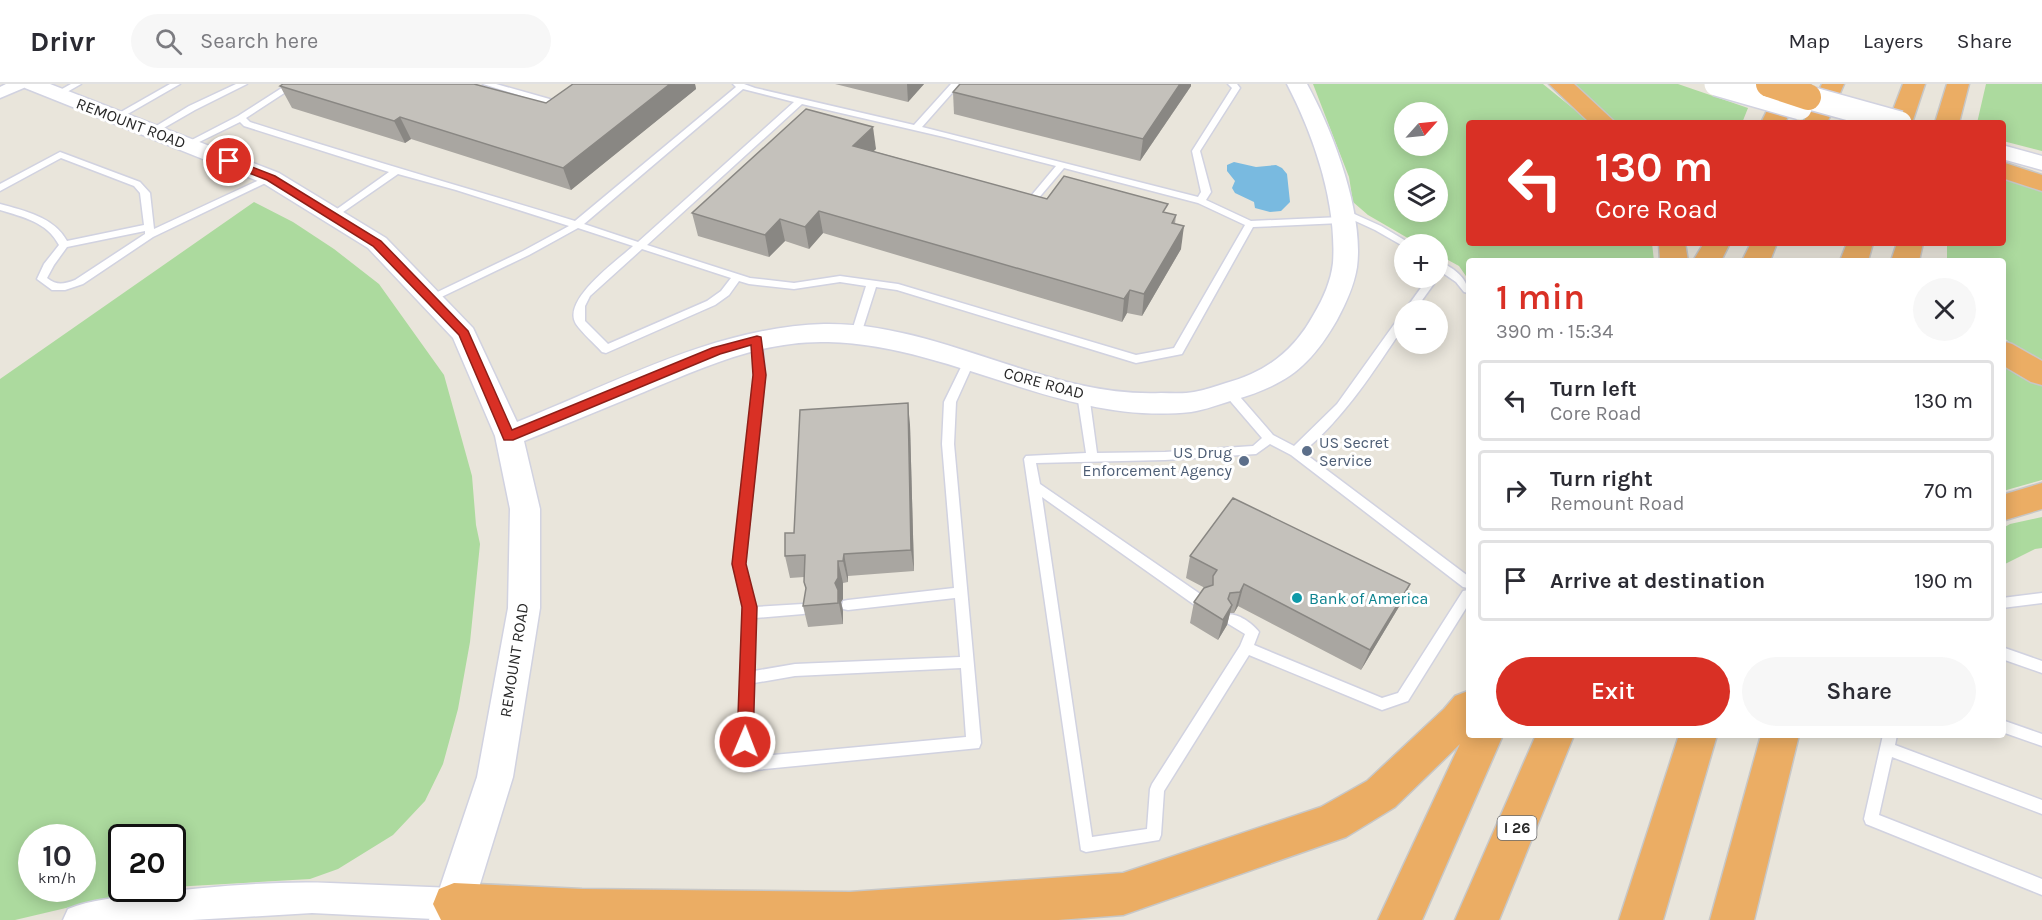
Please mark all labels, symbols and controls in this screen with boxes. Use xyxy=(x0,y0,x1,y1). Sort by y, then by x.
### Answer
search box xyxy=(131,14,551,68)
text: Drivr xyxy=(30,25,95,58)
icon: search xyxy=(152,25,185,58)
text: Search here xyxy=(200,28,318,54)
text: Map xyxy=(1788,29,1830,53)
text: Layers xyxy=(1863,29,1924,53)
text: Share xyxy=(1957,29,2012,53)
street label: REMOUNT ROAD xyxy=(74,93,188,153)
north arrow xyxy=(1394,102,1448,156)
map controls xyxy=(1394,102,1448,354)
pin xyxy=(203,135,254,186)
text: 130 m xyxy=(1595,142,1713,192)
icon: arrive xyxy=(212,144,245,177)
icon: left xyxy=(1496,144,1574,222)
button: layers xyxy=(1394,168,1448,222)
text: Core Road xyxy=(1595,193,1719,225)
button: + xyxy=(1394,234,1448,288)
text: 1 min xyxy=(1496,276,1585,318)
button: close xyxy=(1913,278,1976,341)
button: − xyxy=(1394,300,1448,354)
text: 390 m · 15:34 xyxy=(1496,320,1613,343)
street label: CORE ROAD xyxy=(1002,363,1086,403)
text: Turn left xyxy=(1550,376,1637,402)
icon: left xyxy=(1499,384,1532,417)
text: 130 m xyxy=(1914,388,1973,414)
text: Core Road xyxy=(1550,402,1641,425)
place label: US Secret Service xyxy=(1319,433,1389,470)
place label: US Drug Enforcement Agency xyxy=(1082,443,1233,480)
marker: US Secret Service xyxy=(1300,444,1314,458)
marker: US Drug Enforcement Agency xyxy=(1237,454,1251,468)
text: Turn right xyxy=(1550,466,1653,492)
icon: right xyxy=(1499,474,1532,507)
text: 70 m xyxy=(1924,478,1973,504)
text: Remount Road xyxy=(1550,492,1685,515)
icon: arrive xyxy=(1499,564,1532,597)
text: Arrive at destination xyxy=(1550,568,1765,594)
text: 190 m xyxy=(1914,568,1973,594)
place label: Bank of America xyxy=(1309,589,1428,608)
marker: Bank of America xyxy=(1290,591,1304,605)
street label: REMOUNT ROAD xyxy=(496,601,532,719)
button: Exit xyxy=(1496,657,1730,726)
button: Share xyxy=(1742,657,1976,726)
position arrow xyxy=(713,710,777,774)
road number: I 26 xyxy=(1498,816,1537,840)
speed limit sign: 20 xyxy=(108,824,186,902)
text: 10 xyxy=(42,838,72,874)
text: km/h xyxy=(38,869,76,887)

